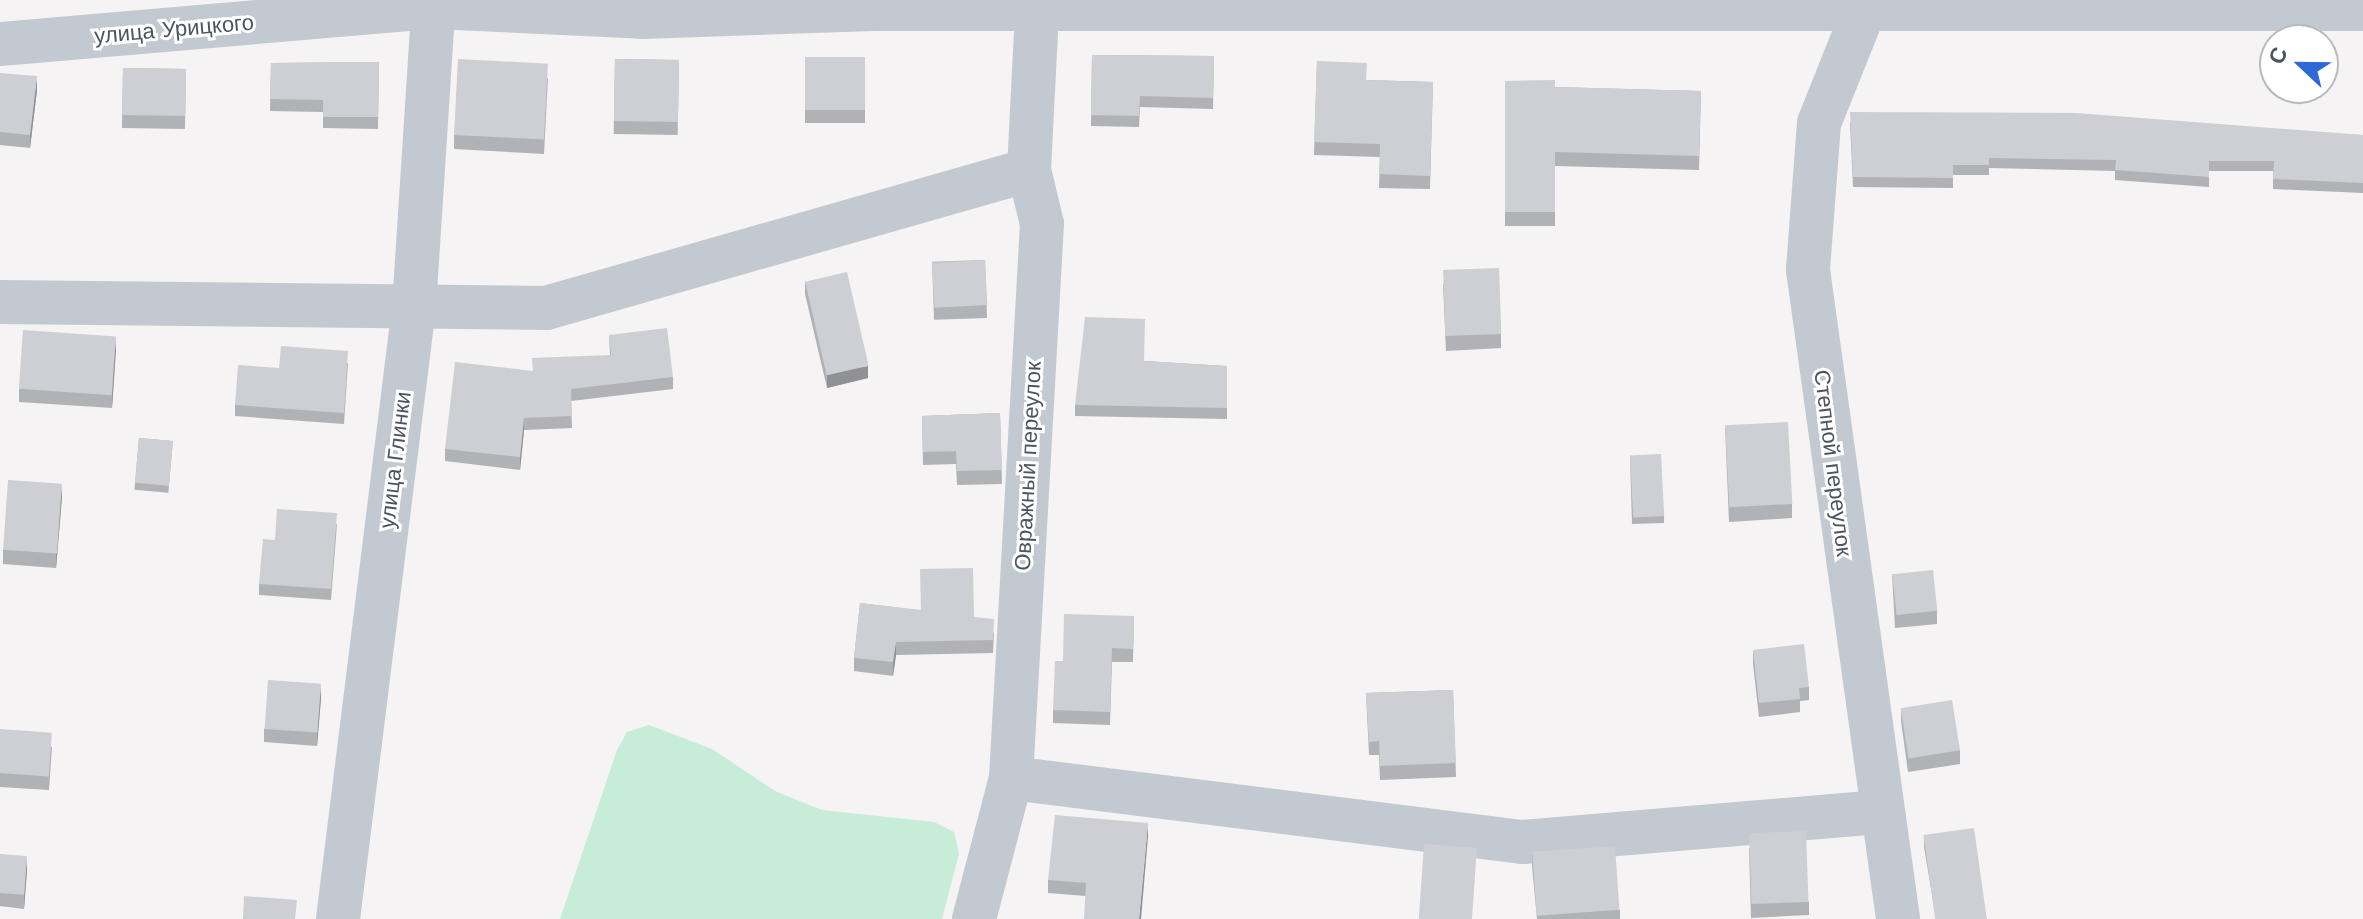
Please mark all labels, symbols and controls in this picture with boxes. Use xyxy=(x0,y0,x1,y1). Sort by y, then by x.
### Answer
street label: улица Урицкого xyxy=(93,9,255,49)
north arrow xyxy=(2259,24,2339,104)
text: С xyxy=(2264,44,2293,68)
street label: Овражный переулок xyxy=(1009,361,1047,571)
street label: Степной переулок xyxy=(1808,368,1858,558)
street label: улица Глинки xyxy=(373,390,417,530)

